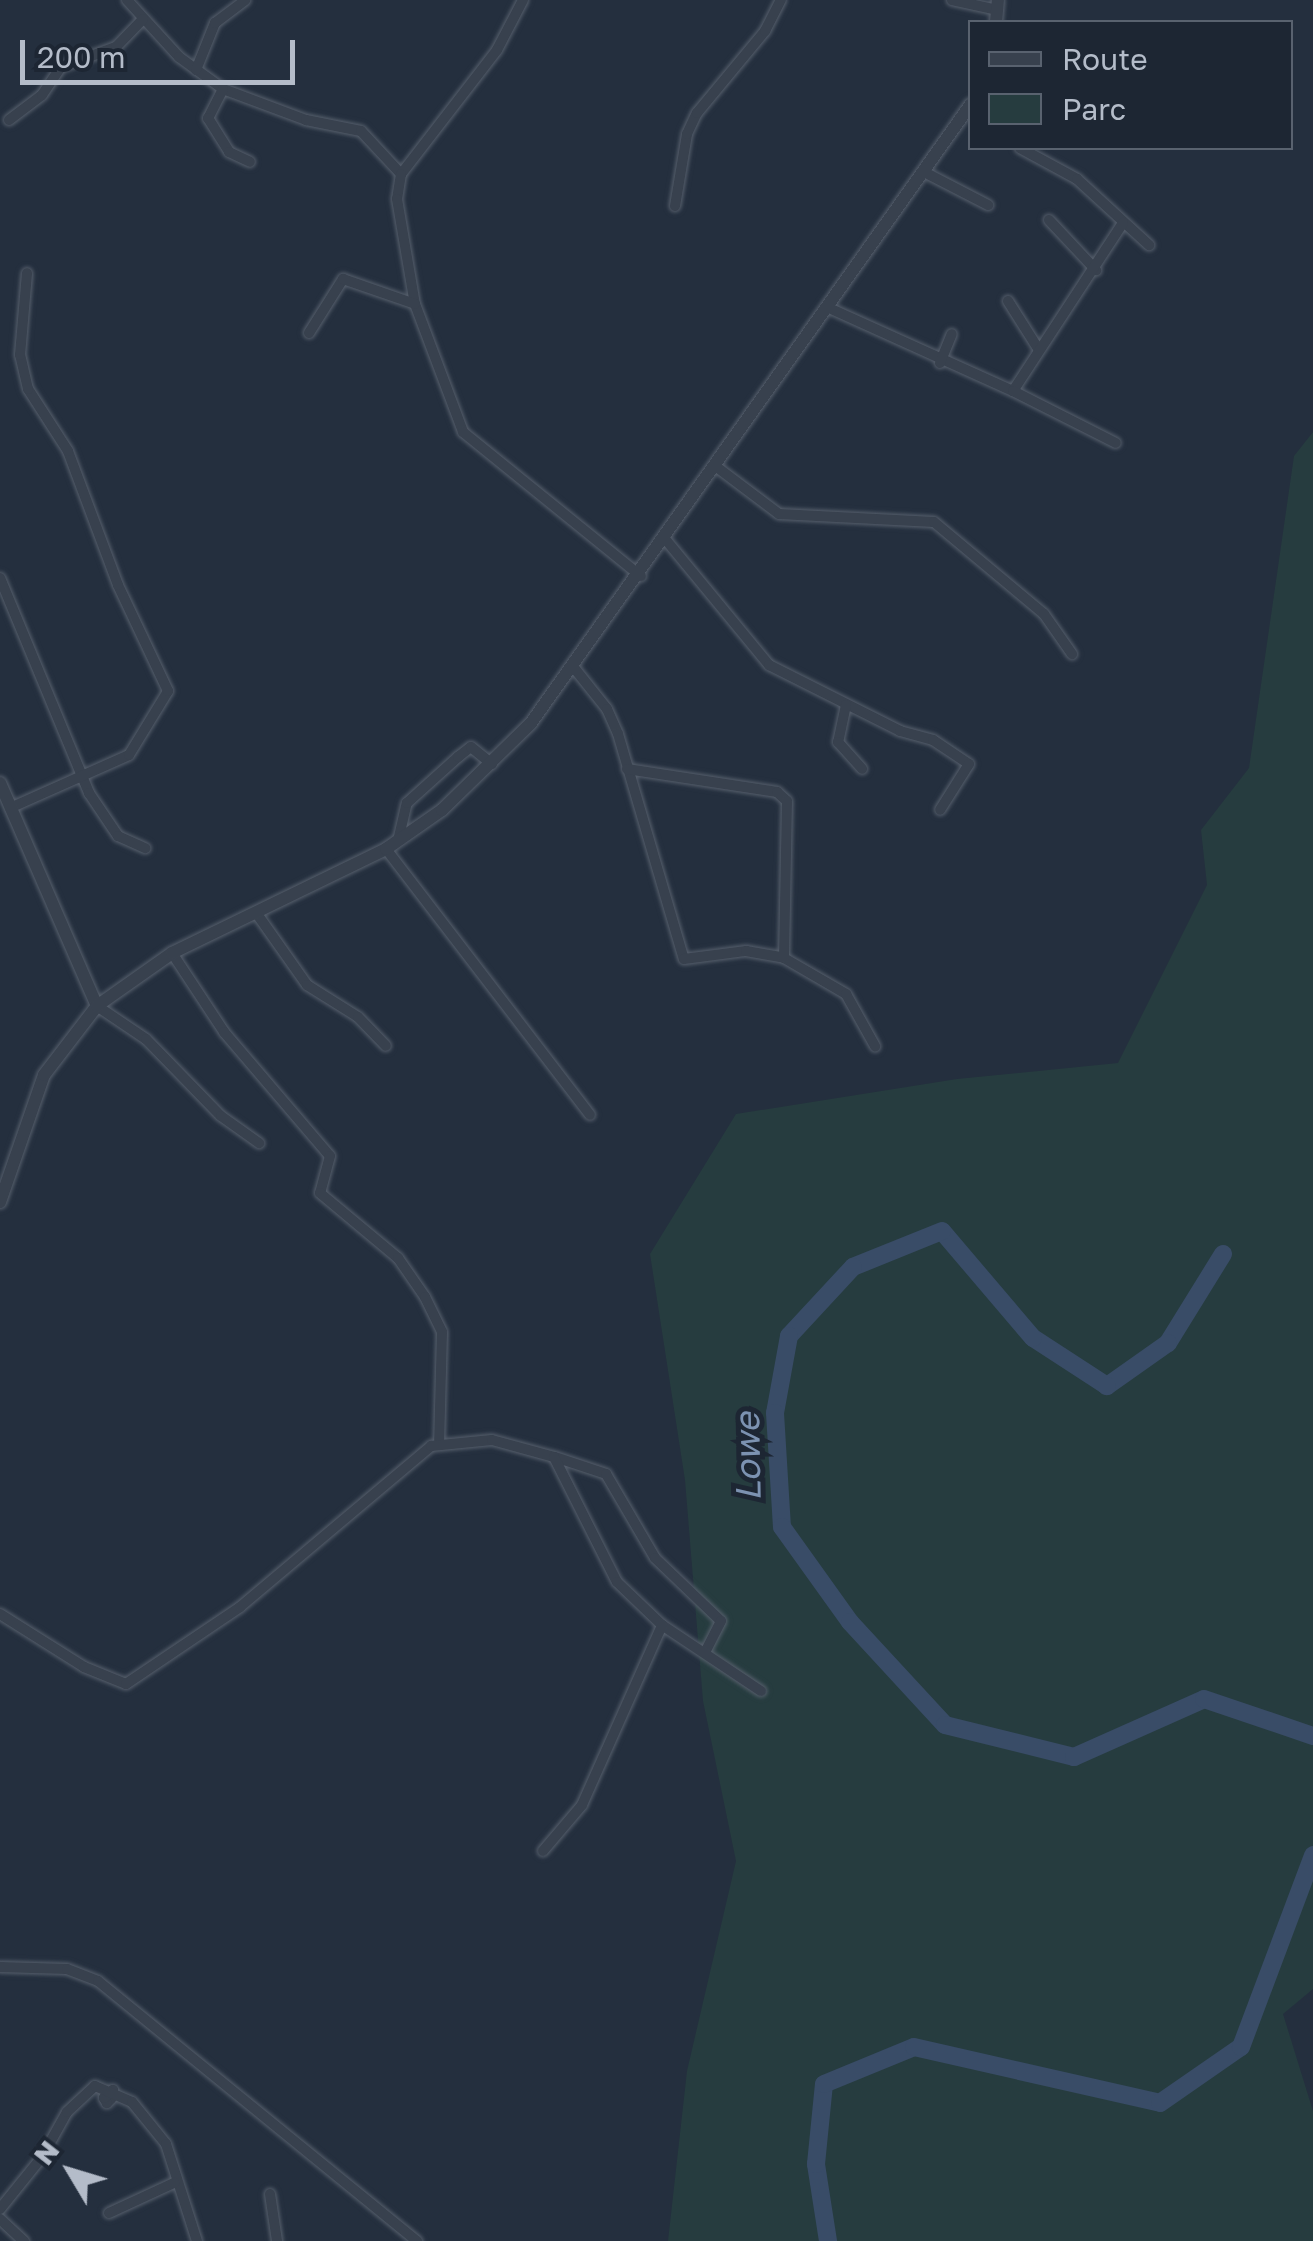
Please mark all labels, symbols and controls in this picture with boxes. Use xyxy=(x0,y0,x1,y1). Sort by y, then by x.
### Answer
scale bar xyxy=(25,20,300,82)
legend xyxy=(968,20,1293,150)
text: 200 m xyxy=(37,39,126,75)
text: Route xyxy=(1062,41,1148,77)
text: Parc xyxy=(1062,91,1126,127)
water label: Lowe xyxy=(725,1412,769,1502)
north arrow xyxy=(20,2121,120,2221)
text: N xyxy=(26,2134,66,2171)

